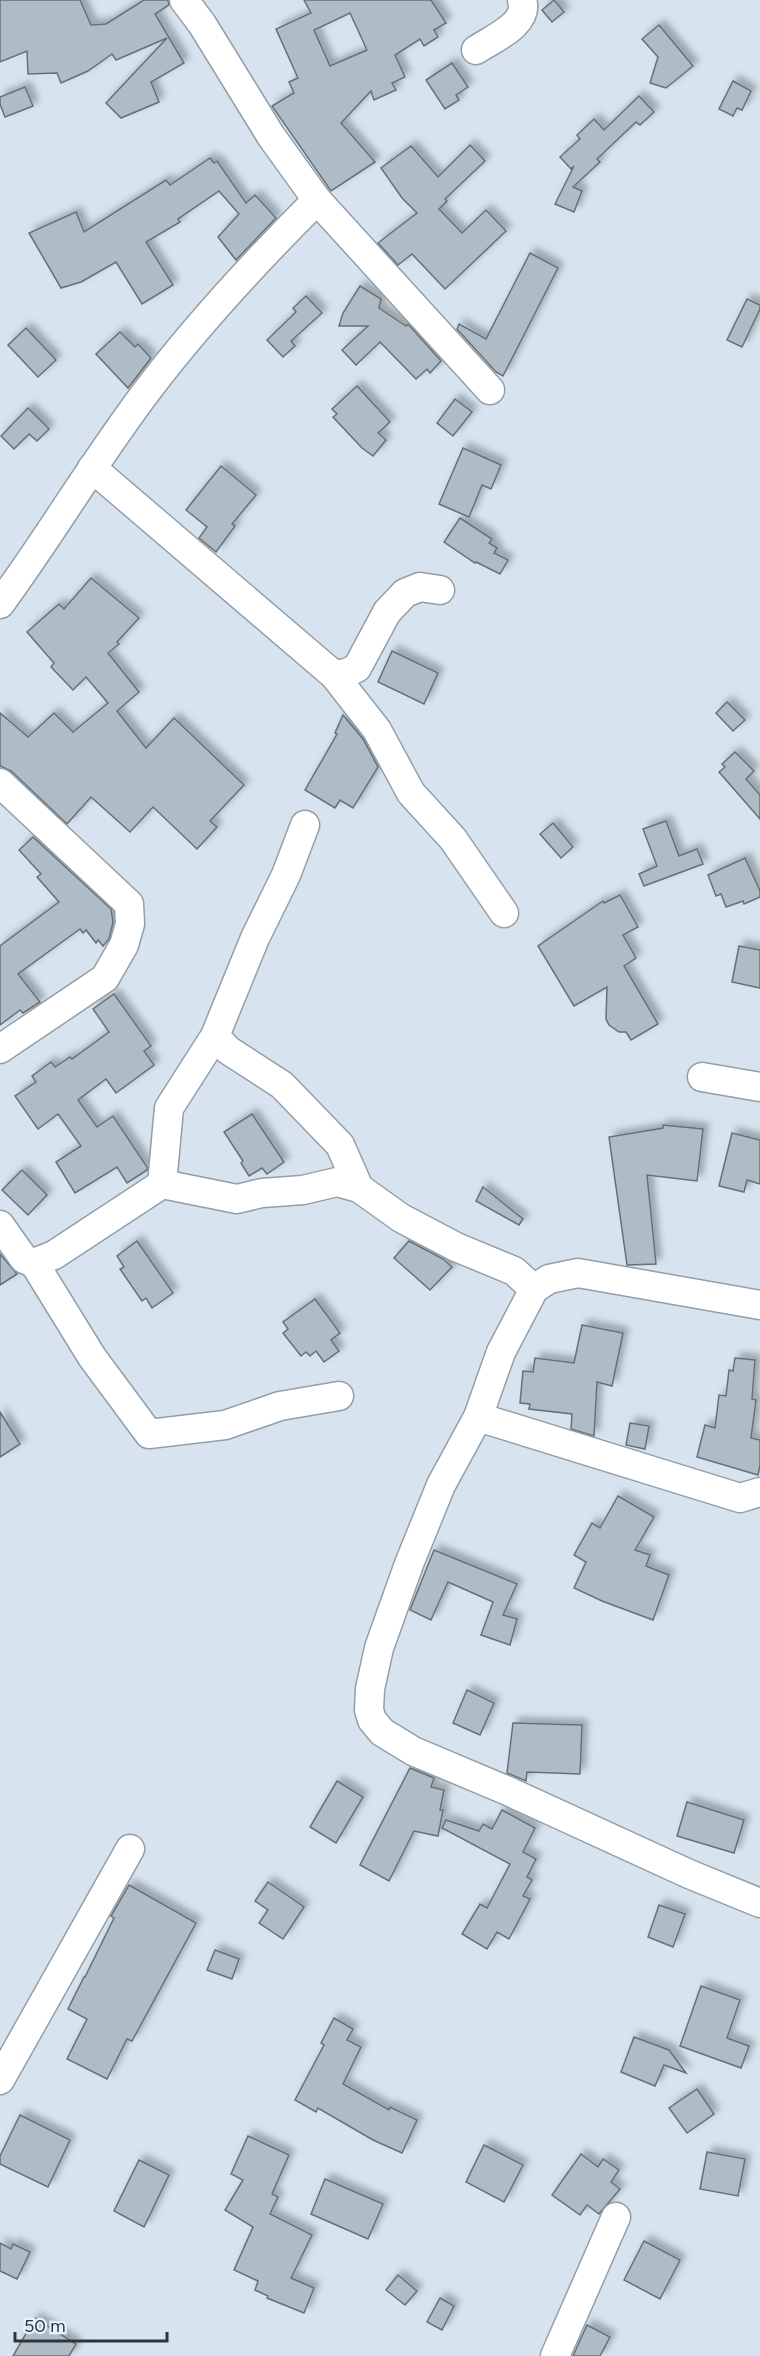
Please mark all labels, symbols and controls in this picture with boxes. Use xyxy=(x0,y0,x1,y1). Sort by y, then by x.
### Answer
scale bar xyxy=(15,2305,166,2343)
text: 50 m xyxy=(24,2315,66,2337)

